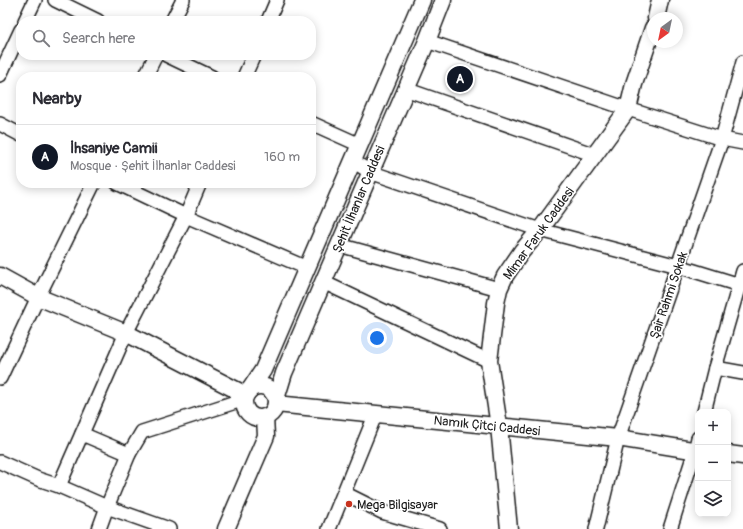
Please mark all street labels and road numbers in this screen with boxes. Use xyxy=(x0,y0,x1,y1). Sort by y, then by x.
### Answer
street label: Şehit İlhanlar Caddesi xyxy=(329,143,389,255)
street label: Mimar Faruk Caddesi xyxy=(500,184,578,283)
street label: Şair Rahmi Sokak xyxy=(647,249,692,341)
street label: Namık Çitci Caddesi xyxy=(433,412,541,440)

